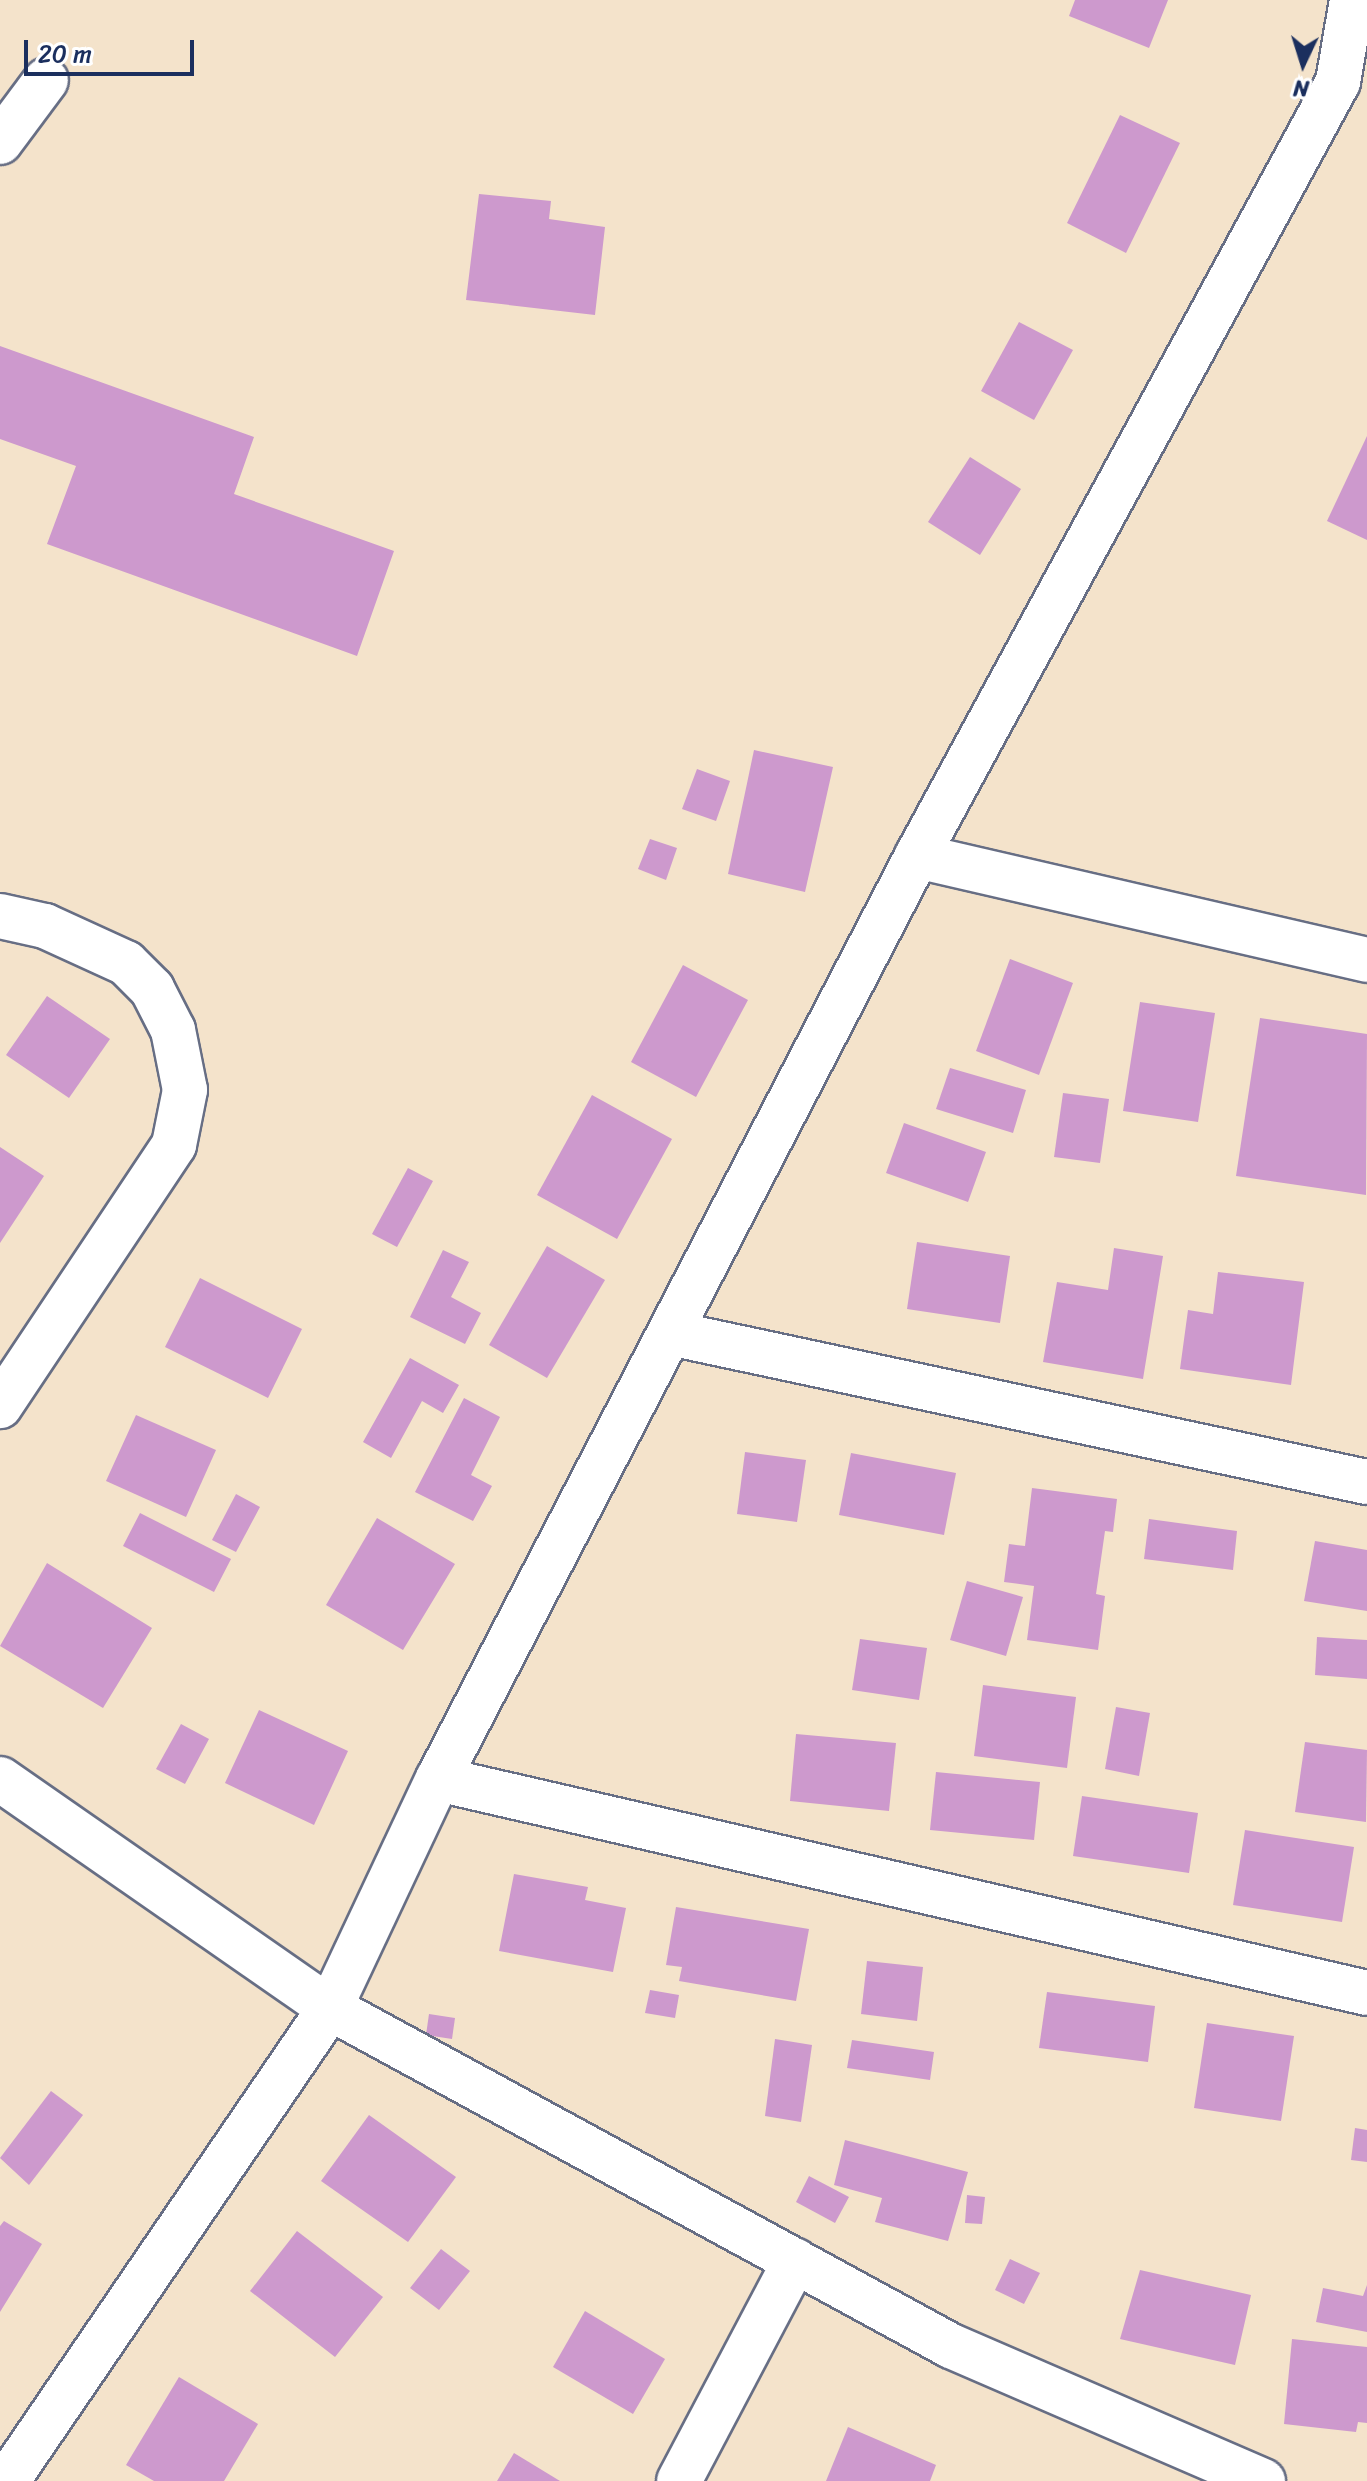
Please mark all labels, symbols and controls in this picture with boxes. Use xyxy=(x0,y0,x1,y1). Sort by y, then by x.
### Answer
scale bar xyxy=(28,24,198,74)
north arrow xyxy=(1263,24,1343,104)
text: 20 m xyxy=(38,33,92,75)
text: N xyxy=(1292,68,1310,108)

